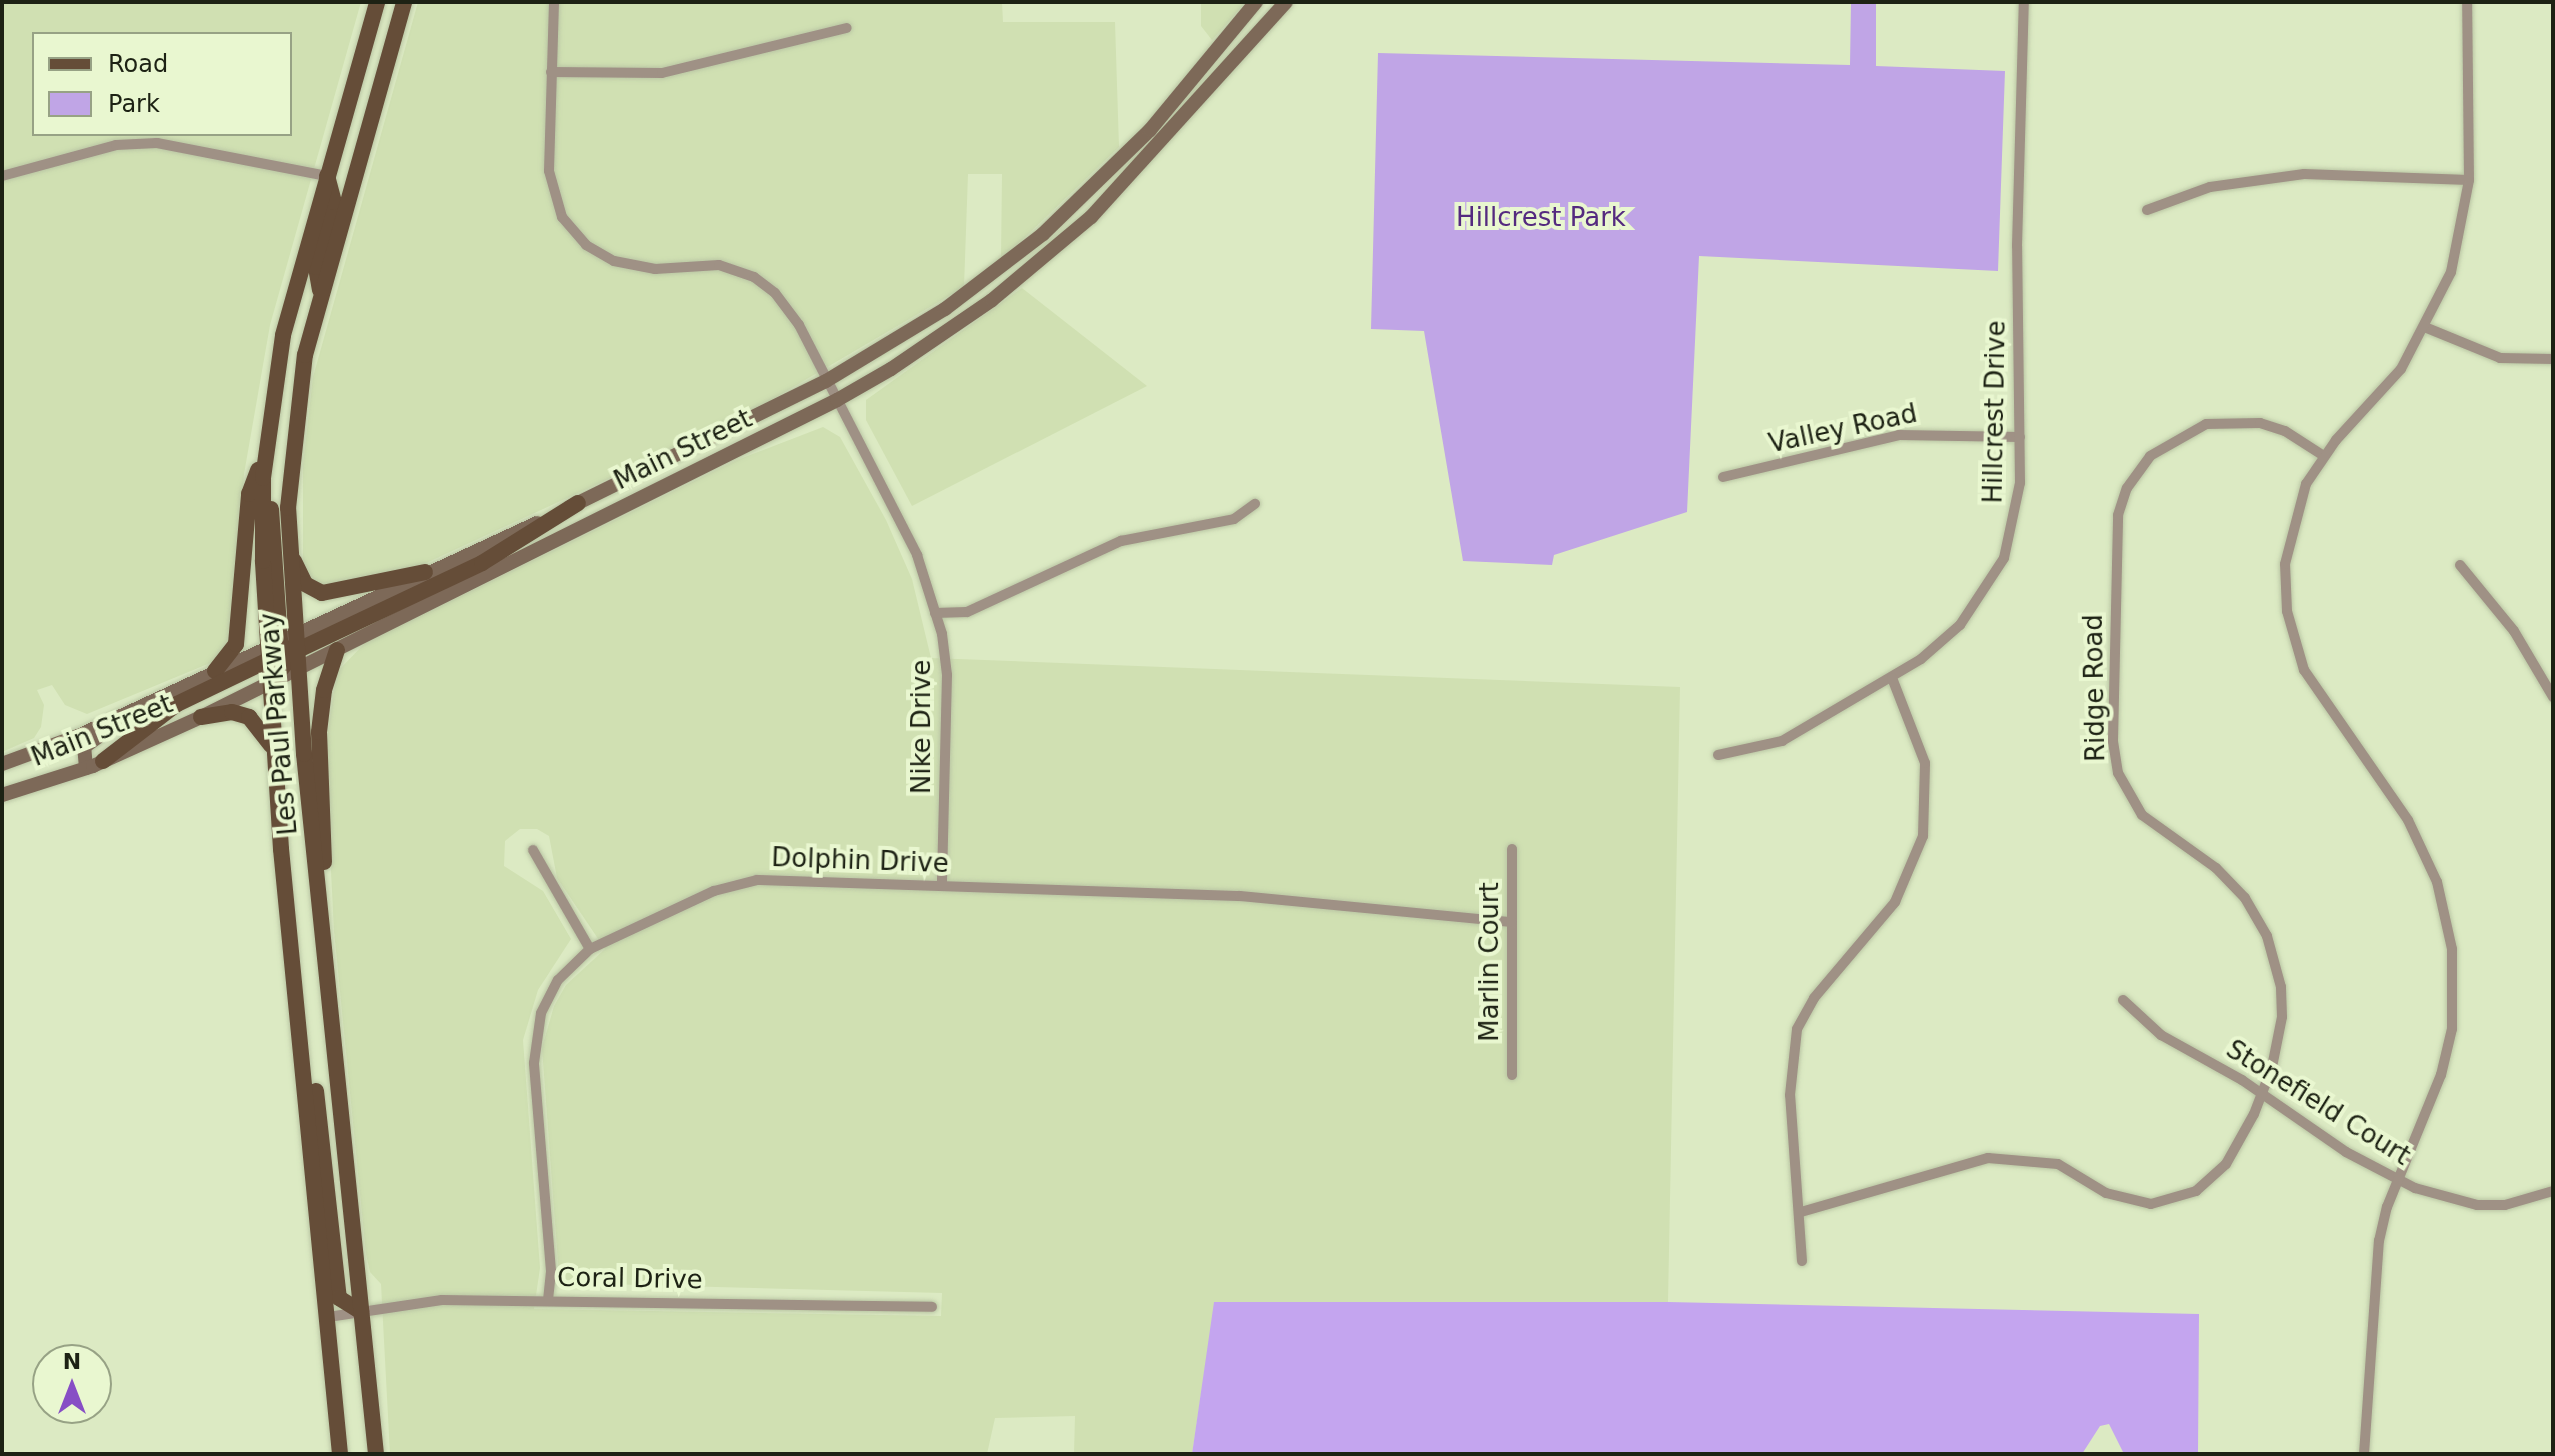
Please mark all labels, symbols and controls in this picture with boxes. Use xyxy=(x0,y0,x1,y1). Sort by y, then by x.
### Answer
legend xyxy=(32,32,292,136)
text: Road xyxy=(108,50,168,78)
text: Park xyxy=(108,90,160,118)
park label: Hillcrest Park xyxy=(1456,202,1626,234)
street label: Hillcrest Drive xyxy=(1978,320,2012,504)
street label: Valley Road xyxy=(1766,398,1920,460)
street label: Main Street xyxy=(609,403,757,497)
street label: Les Paul Parkway xyxy=(254,612,304,836)
street label: Ridge Road xyxy=(2078,614,2112,762)
street label: Nike Drive xyxy=(906,660,938,794)
street label: Main Street xyxy=(27,689,177,773)
street label: Dolphin Drive xyxy=(771,842,949,880)
street label: Marlin Court xyxy=(1474,882,1506,1042)
street label: Stonefield Court xyxy=(2220,1034,2416,1172)
street label: Coral Drive xyxy=(557,1262,703,1296)
north arrow xyxy=(32,1344,112,1424)
text: N xyxy=(63,1349,81,1374)

